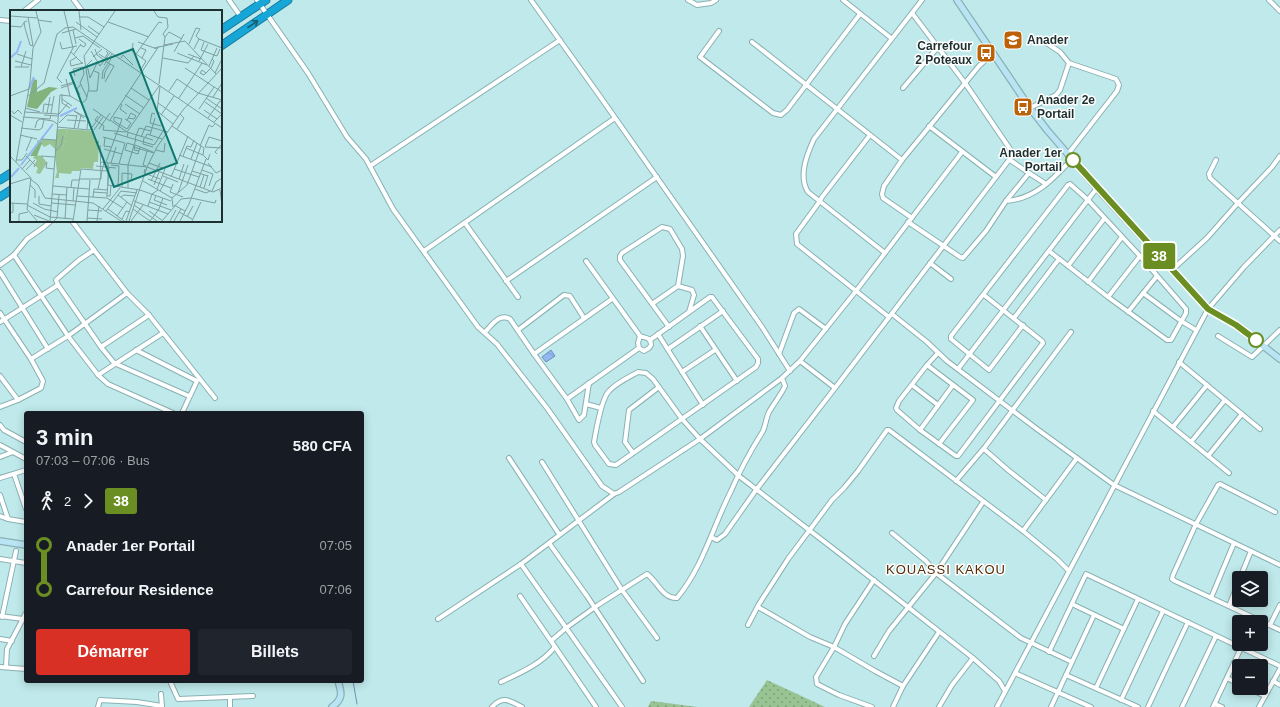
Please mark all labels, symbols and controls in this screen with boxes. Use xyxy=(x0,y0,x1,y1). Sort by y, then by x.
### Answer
inset map xyxy=(10,10,222,222)
one-way arrow xyxy=(247,20,258,28)
school or university icon: Anader xyxy=(1002,29,1024,51)
place label: Anader xyxy=(1027,33,1069,47)
place label: Carrefour 2 Poteaux xyxy=(915,39,972,67)
bus stop icon: Carrefour 2 Poteaux xyxy=(975,42,997,64)
place label: Anader 2e Portail xyxy=(1037,93,1095,121)
bus stop icon: Anader 2e Portail xyxy=(1012,96,1034,118)
place label: Anader 1er Portail xyxy=(999,146,1062,174)
marker: Anader 1er Portail xyxy=(1065,152,1081,168)
line badge: 38 xyxy=(1141,243,1177,269)
text: 38 xyxy=(1151,248,1167,264)
unlabelled marker xyxy=(1248,332,1264,348)
text: 3 min xyxy=(36,425,93,450)
text: 580 CFA xyxy=(293,437,352,454)
text: 07:03 – 07:06 · Bus xyxy=(36,453,149,468)
icon: walk xyxy=(36,490,58,512)
icon: forward xyxy=(77,490,99,512)
text: 38 xyxy=(113,493,129,509)
text: 2 xyxy=(64,494,71,509)
text: Anader 1er Portail xyxy=(66,537,195,554)
text: 07:05 xyxy=(319,538,352,553)
district label: KOUASSI KAKOU xyxy=(886,562,1006,577)
map controls xyxy=(1232,571,1268,695)
button: layers xyxy=(1232,571,1268,607)
text: Carrefour Residence xyxy=(66,581,214,598)
text: 07:06 xyxy=(319,582,352,597)
button: + xyxy=(1232,615,1268,651)
button: Démarrer xyxy=(36,629,190,675)
button: Billets xyxy=(198,629,352,675)
button: − xyxy=(1232,659,1268,695)

